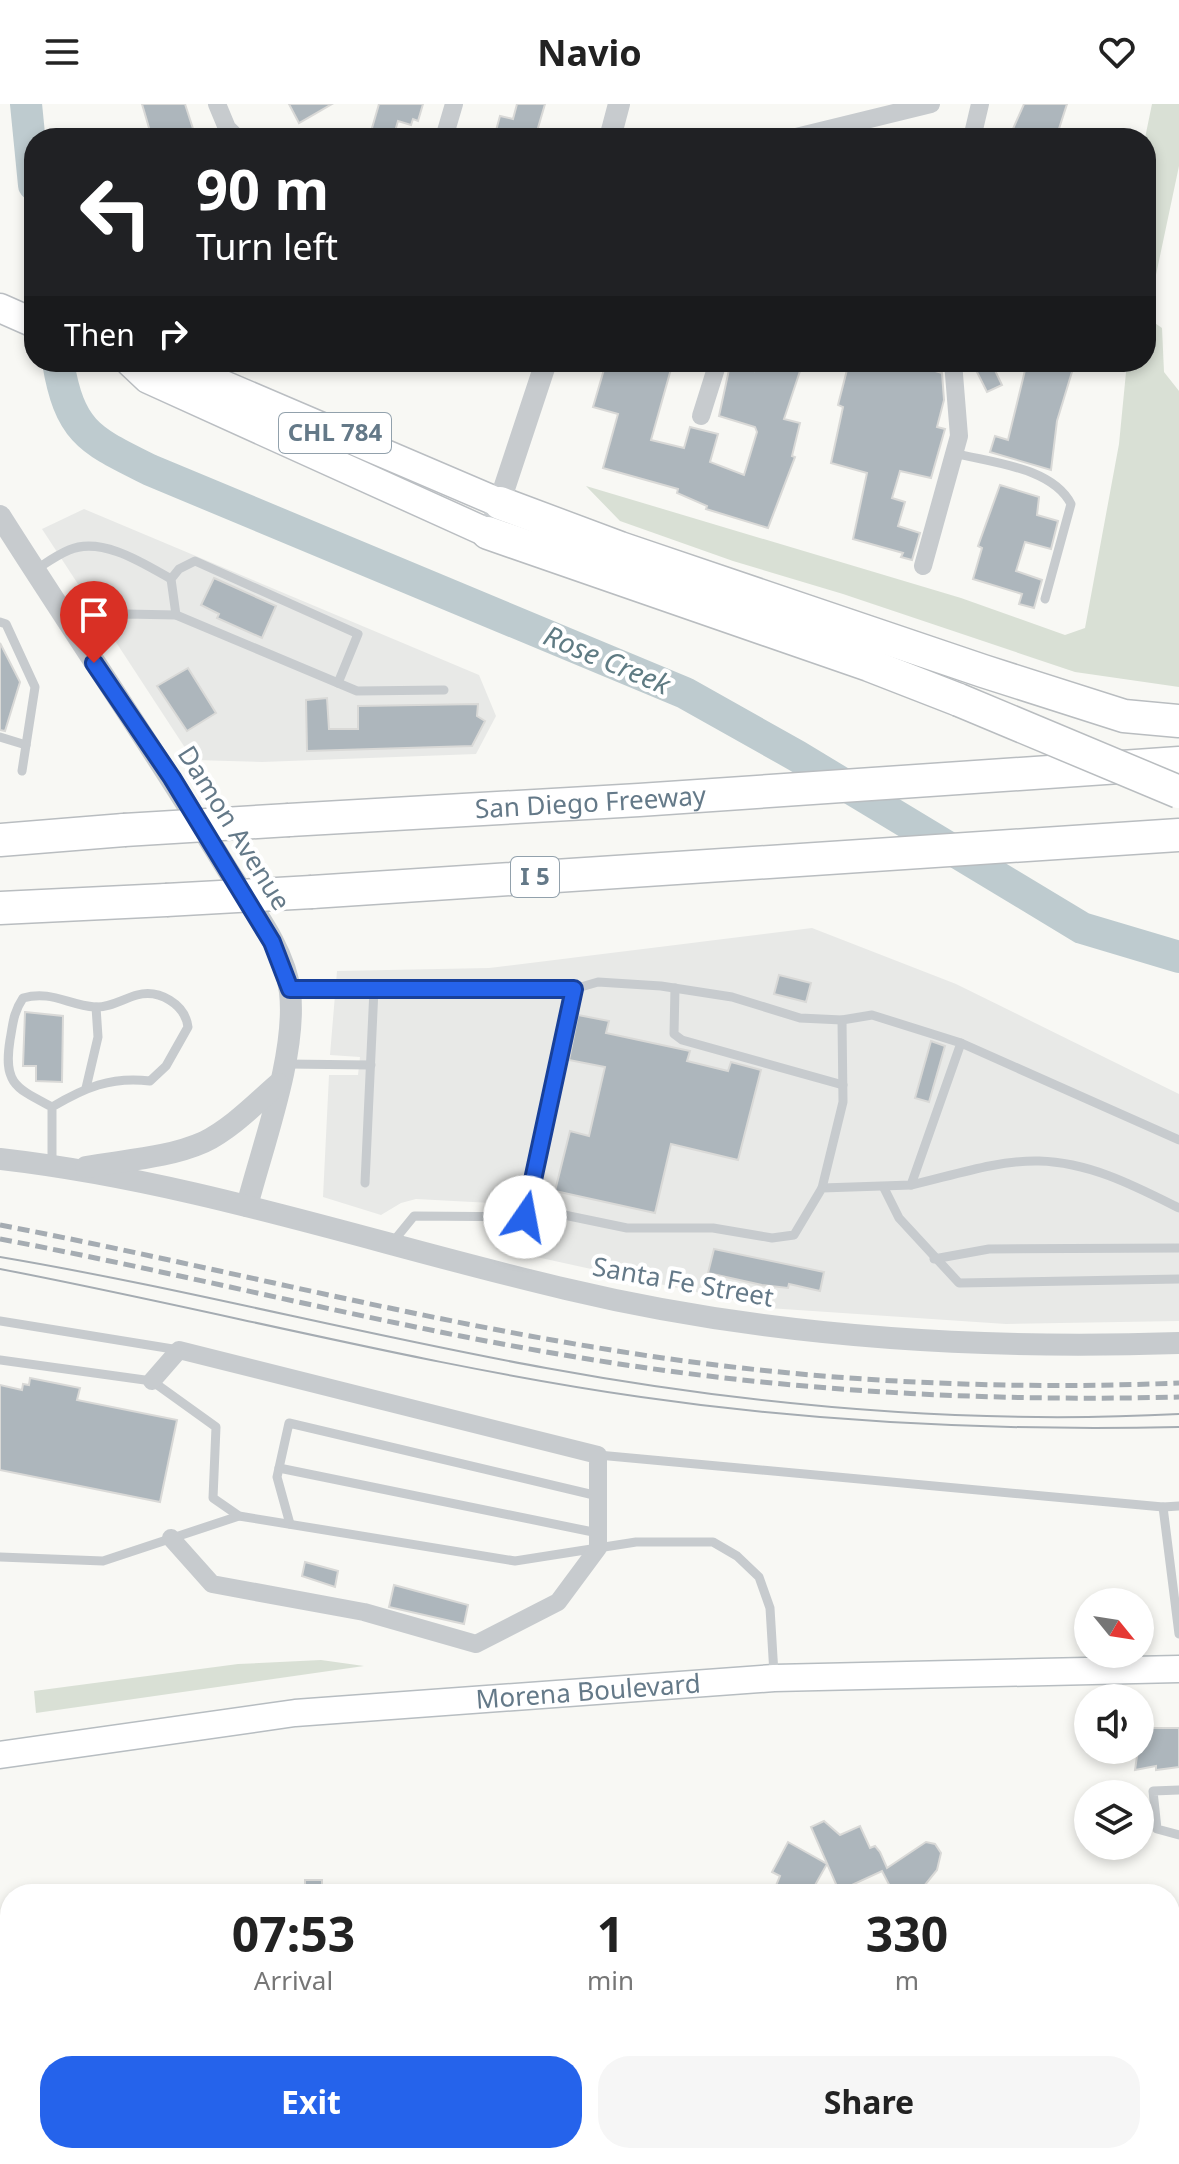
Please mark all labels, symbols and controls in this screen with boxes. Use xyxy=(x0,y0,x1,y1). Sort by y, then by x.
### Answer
text: Navio xyxy=(537,28,642,77)
icon: menu xyxy=(40,30,84,74)
icon: heart xyxy=(1095,30,1139,74)
text: 90 m xyxy=(196,150,329,226)
icon: left xyxy=(64,160,168,264)
text: Turn left xyxy=(196,222,338,271)
icon: right xyxy=(151,312,195,356)
text: Then xyxy=(64,314,135,355)
road number: CHL 784 xyxy=(279,413,391,453)
pin xyxy=(60,581,128,663)
icon: arrive xyxy=(72,593,116,637)
water label: Rose Creek xyxy=(538,615,678,703)
street label: Damon Avenue xyxy=(170,738,300,917)
street label: San Diego Freeway xyxy=(474,776,708,826)
road number: I 5 xyxy=(511,857,559,897)
position arrow xyxy=(483,1175,567,1259)
street label: Santa Fe Street xyxy=(590,1247,776,1315)
north arrow xyxy=(1074,1588,1154,1668)
map controls xyxy=(1074,1588,1154,1860)
street label: Morena Boulevard xyxy=(475,1664,702,1717)
button: sound xyxy=(1074,1684,1154,1764)
button: layers xyxy=(1074,1780,1154,1860)
text: 07:53 xyxy=(232,1901,355,1966)
text: 1 xyxy=(597,1901,624,1966)
text: 330 xyxy=(866,1901,948,1966)
text: Arrival xyxy=(254,1962,333,1998)
text: min xyxy=(587,1962,634,1998)
text: m xyxy=(895,1962,919,1998)
button: Exit xyxy=(40,2056,582,2148)
button: Share xyxy=(598,2056,1140,2148)

